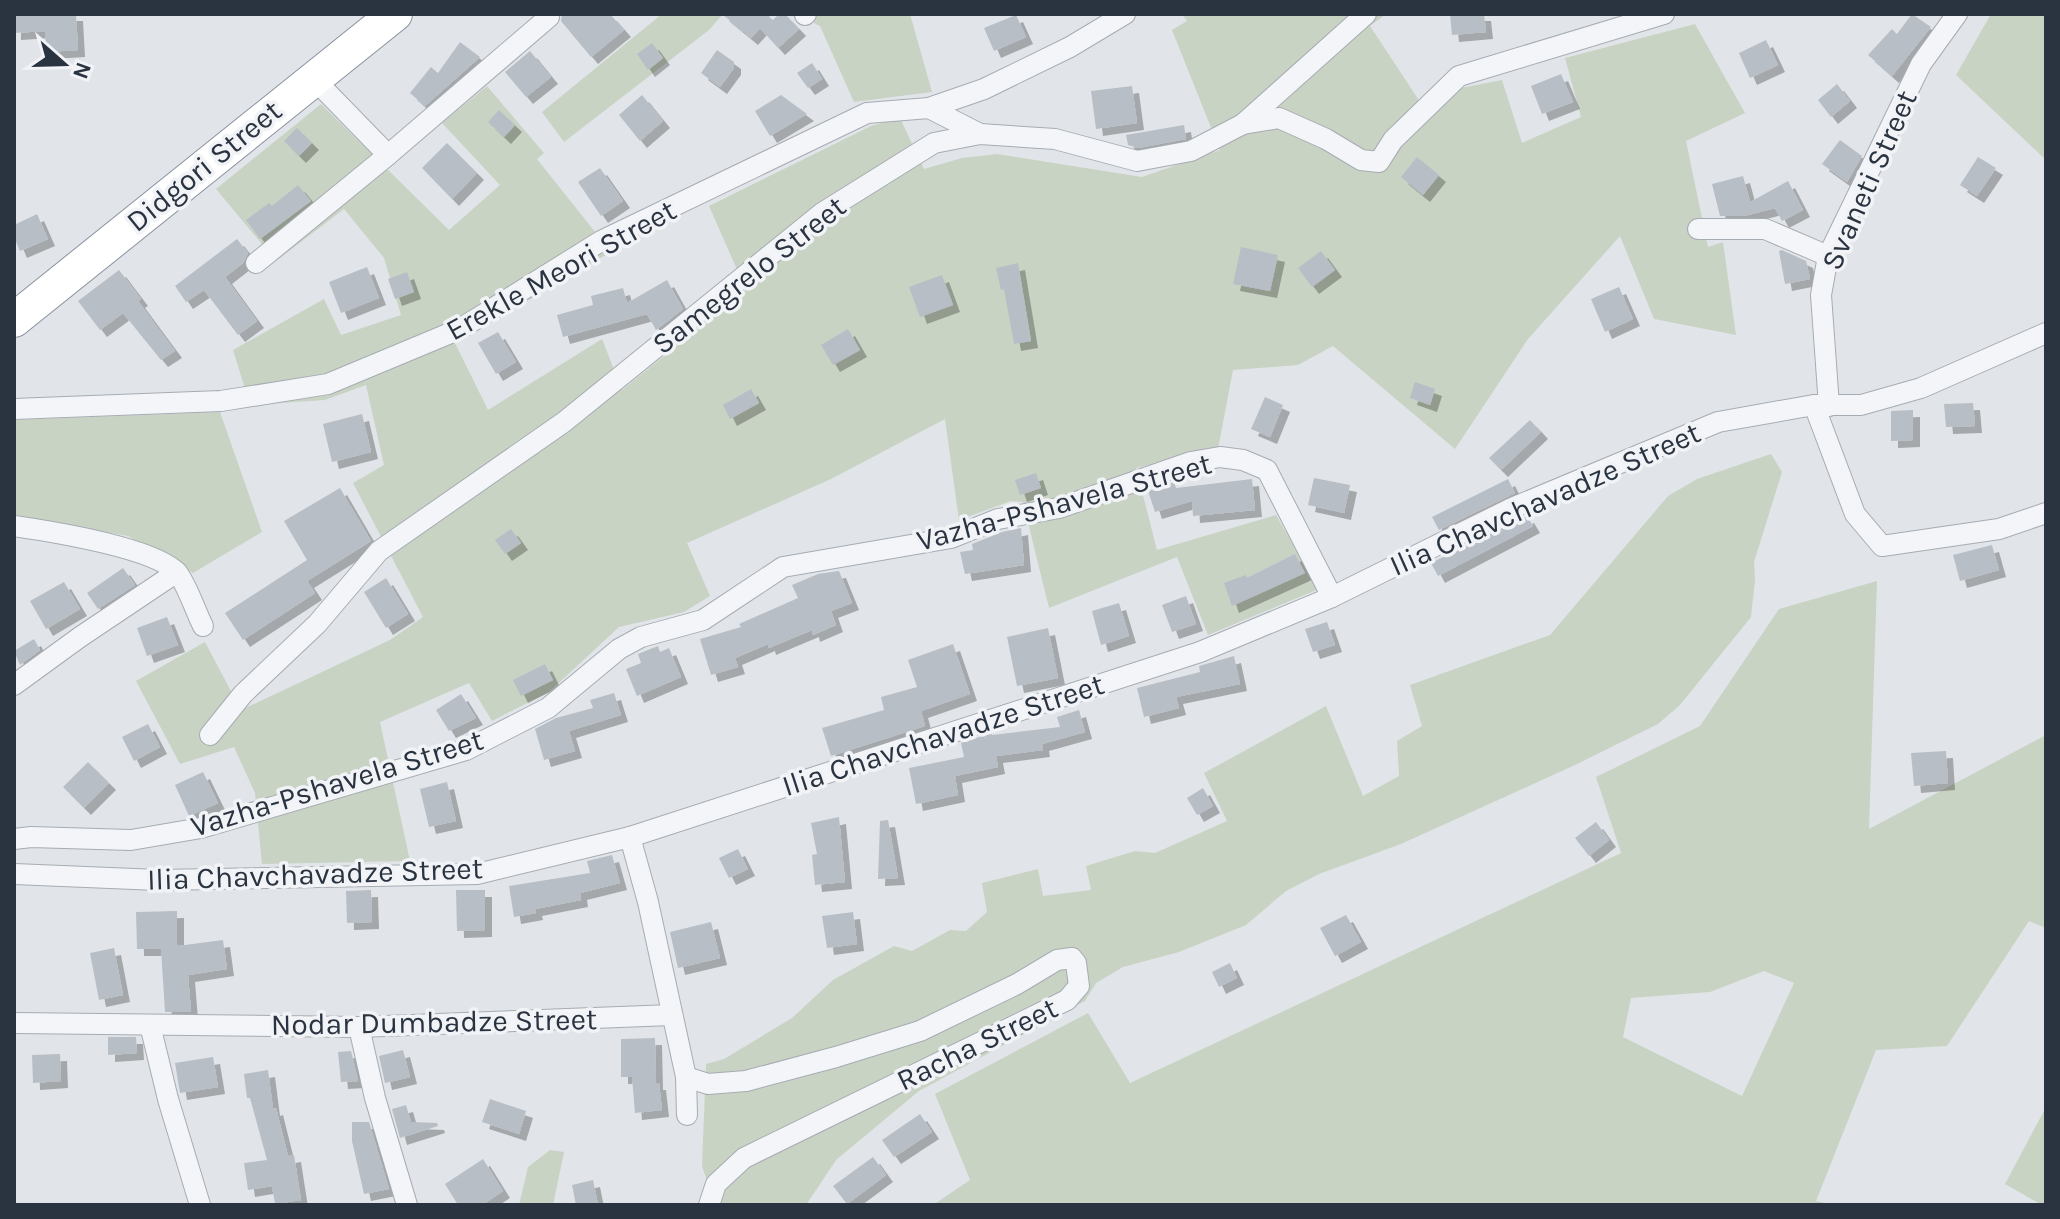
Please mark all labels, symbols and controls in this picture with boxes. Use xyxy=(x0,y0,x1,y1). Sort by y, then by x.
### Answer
north arrow xyxy=(24,24,104,104)
text: N xyxy=(67,59,97,82)
street label: Svaneti Street xyxy=(1813,85,1925,275)
street label: Didgori Street xyxy=(119,93,289,239)
street label: Samegrelo Street xyxy=(645,188,853,362)
street label: Erekle Meori Street xyxy=(440,192,682,348)
street label: Ilia Chavchavadze Street xyxy=(1384,414,1706,584)
street label: Vazha-Pshavela Street xyxy=(913,445,1215,559)
street label: Ilia Chavchavadze Street xyxy=(778,666,1108,804)
street label: Vazha-Pshavela Street xyxy=(187,721,487,845)
street label: Ilia Chavchavadze Street xyxy=(146,850,484,898)
street label: Racha Street xyxy=(891,990,1063,1098)
street label: Nodar Dumbadze Street xyxy=(271,1001,597,1043)

